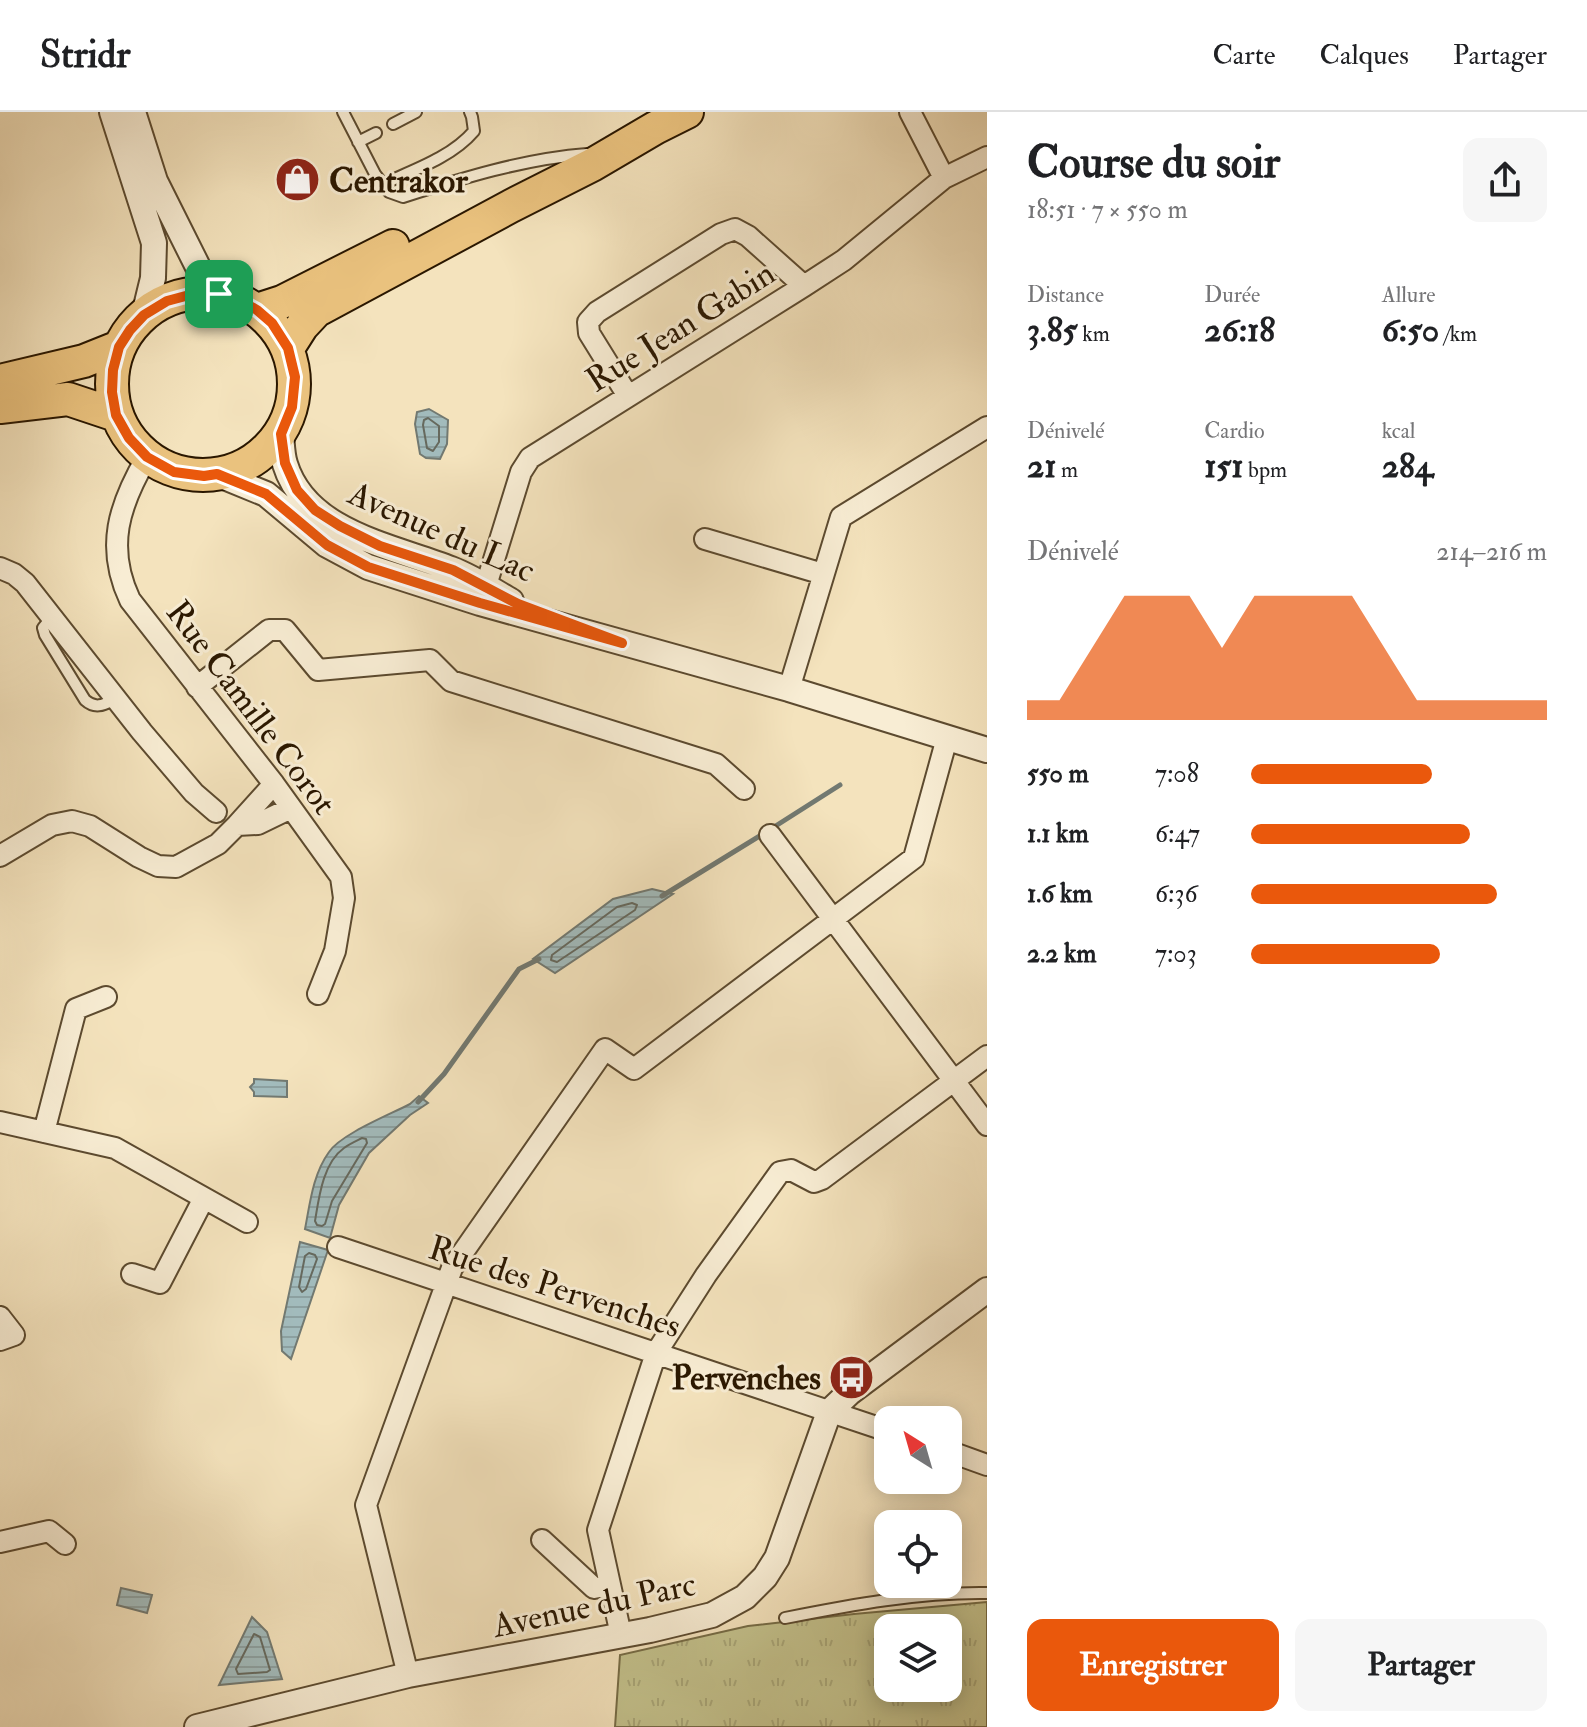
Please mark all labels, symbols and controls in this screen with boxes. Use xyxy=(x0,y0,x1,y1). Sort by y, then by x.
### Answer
text: Stridr xyxy=(40,31,130,79)
text: Carte xyxy=(1212,38,1276,73)
text: Calques xyxy=(1320,38,1409,73)
text: Partager xyxy=(1453,38,1547,73)
text: Course du soir xyxy=(1027,136,1280,191)
button: share xyxy=(1463,138,1547,222)
shop icon: Centrakor xyxy=(274,156,322,204)
place label: Centrakor xyxy=(329,160,469,203)
text: 18:51 · 7 × 550 m xyxy=(1027,194,1188,226)
street label: Rue Jean Gabin xyxy=(578,252,783,402)
pin xyxy=(185,260,253,328)
icon: arrive xyxy=(197,272,241,316)
text: Distance xyxy=(1027,281,1104,309)
text: Durée xyxy=(1204,281,1260,309)
text: Allure xyxy=(1382,281,1436,309)
text: 3.85 xyxy=(1027,309,1078,352)
text: 26:18 xyxy=(1204,309,1275,352)
text: 6:50 xyxy=(1382,309,1439,352)
text: km xyxy=(1078,320,1110,348)
text: /km xyxy=(1439,320,1477,348)
text: Dénivelé xyxy=(1027,417,1104,445)
text: Cardio xyxy=(1204,417,1265,445)
text: kcal xyxy=(1382,417,1415,445)
text: 21 xyxy=(1027,445,1056,488)
text: 151 xyxy=(1204,445,1243,488)
text: 284 xyxy=(1382,445,1433,488)
text: m xyxy=(1056,456,1078,484)
text: bpm xyxy=(1243,456,1287,484)
street label: Avenue du Lac xyxy=(341,472,541,593)
text: Dénivelé xyxy=(1027,536,1119,568)
text: 214–216 m xyxy=(1436,536,1547,568)
street label: Rue Camille Corot xyxy=(156,592,345,823)
text: 550 m xyxy=(1027,758,1089,790)
text: 7:08 xyxy=(1155,758,1199,790)
text: 1.1 km xyxy=(1027,818,1089,850)
text: 6:47 xyxy=(1155,818,1200,850)
text: 1.6 km xyxy=(1027,878,1092,910)
text: 6:36 xyxy=(1155,878,1198,910)
text: 2.2 km xyxy=(1027,938,1096,970)
text: 7:03 xyxy=(1155,938,1197,970)
street label: Rue des Pervenches xyxy=(423,1226,686,1348)
bus stop icon: Pervenches xyxy=(828,1353,876,1401)
place label: Pervenches xyxy=(671,1357,821,1400)
north arrow xyxy=(874,1406,962,1494)
map controls xyxy=(874,1406,962,1702)
button: locate xyxy=(874,1510,962,1598)
street label: Avenue du Parc xyxy=(488,1563,700,1648)
button: layers xyxy=(874,1614,962,1702)
button: Enregistrer xyxy=(1027,1619,1279,1711)
button: Partager xyxy=(1295,1619,1547,1711)

